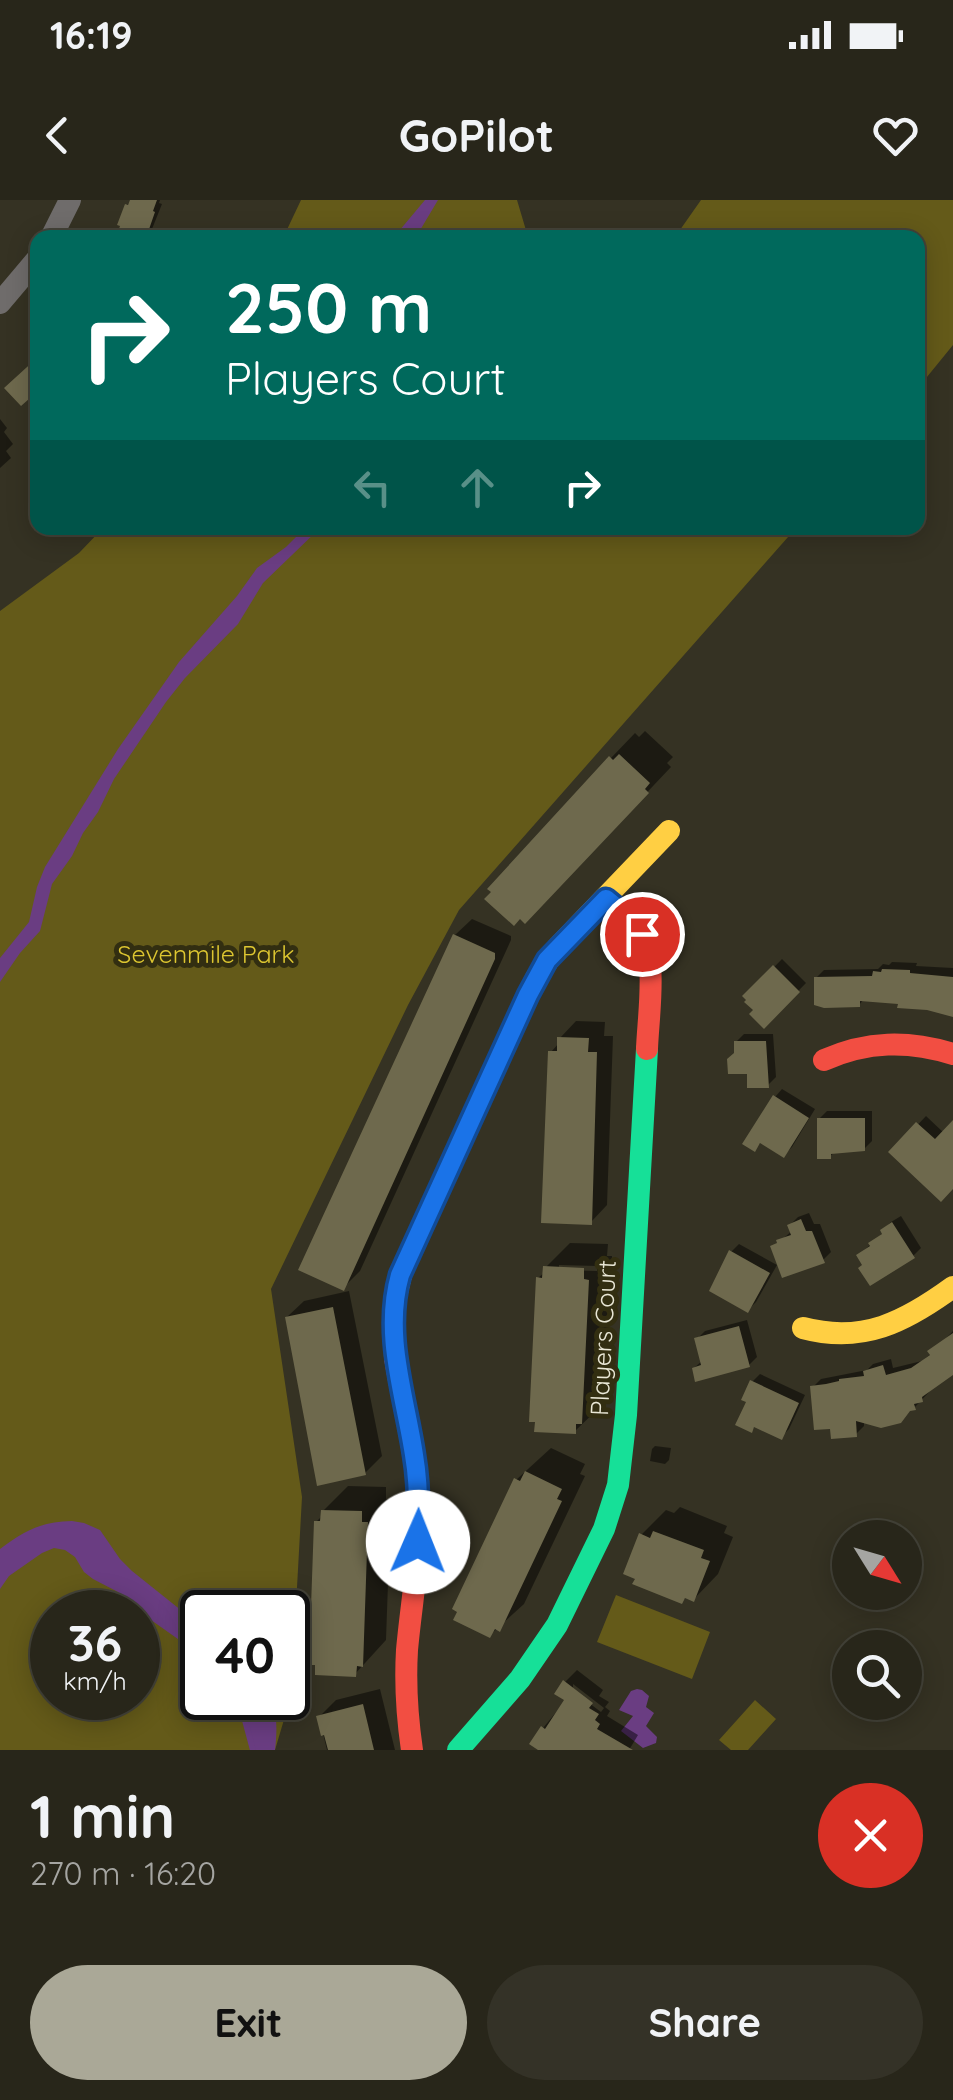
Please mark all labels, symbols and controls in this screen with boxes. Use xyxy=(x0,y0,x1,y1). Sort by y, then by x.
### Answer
text: 16:19 xyxy=(50,11,133,59)
text: GoPilot xyxy=(399,107,554,163)
icon: back xyxy=(30,108,85,163)
icon: heart xyxy=(868,108,923,163)
text: 250 m xyxy=(225,263,432,351)
icon: right xyxy=(60,270,190,400)
text: Players Court xyxy=(225,350,506,406)
icon: left xyxy=(345,460,400,515)
icon: ahead xyxy=(450,460,505,515)
icon: right xyxy=(555,460,610,515)
pin xyxy=(600,892,685,977)
icon: arrive xyxy=(615,907,670,962)
park label: Sevenmile Park xyxy=(117,938,295,969)
street label: Players Court xyxy=(583,1259,622,1417)
position arrow xyxy=(366,1490,470,1594)
north arrow xyxy=(832,1520,922,1610)
map controls xyxy=(832,1520,922,1720)
speed limit sign: 40 xyxy=(180,1590,310,1720)
text: 36 xyxy=(68,1611,122,1674)
button: search xyxy=(832,1630,922,1720)
text: km/h xyxy=(63,1665,127,1696)
text: 1 min xyxy=(30,1778,175,1853)
button: close xyxy=(818,1783,923,1888)
text: 270 m · 16:20 xyxy=(30,1853,216,1893)
button: Exit xyxy=(30,1965,467,2080)
button: Share xyxy=(487,1965,923,2080)

